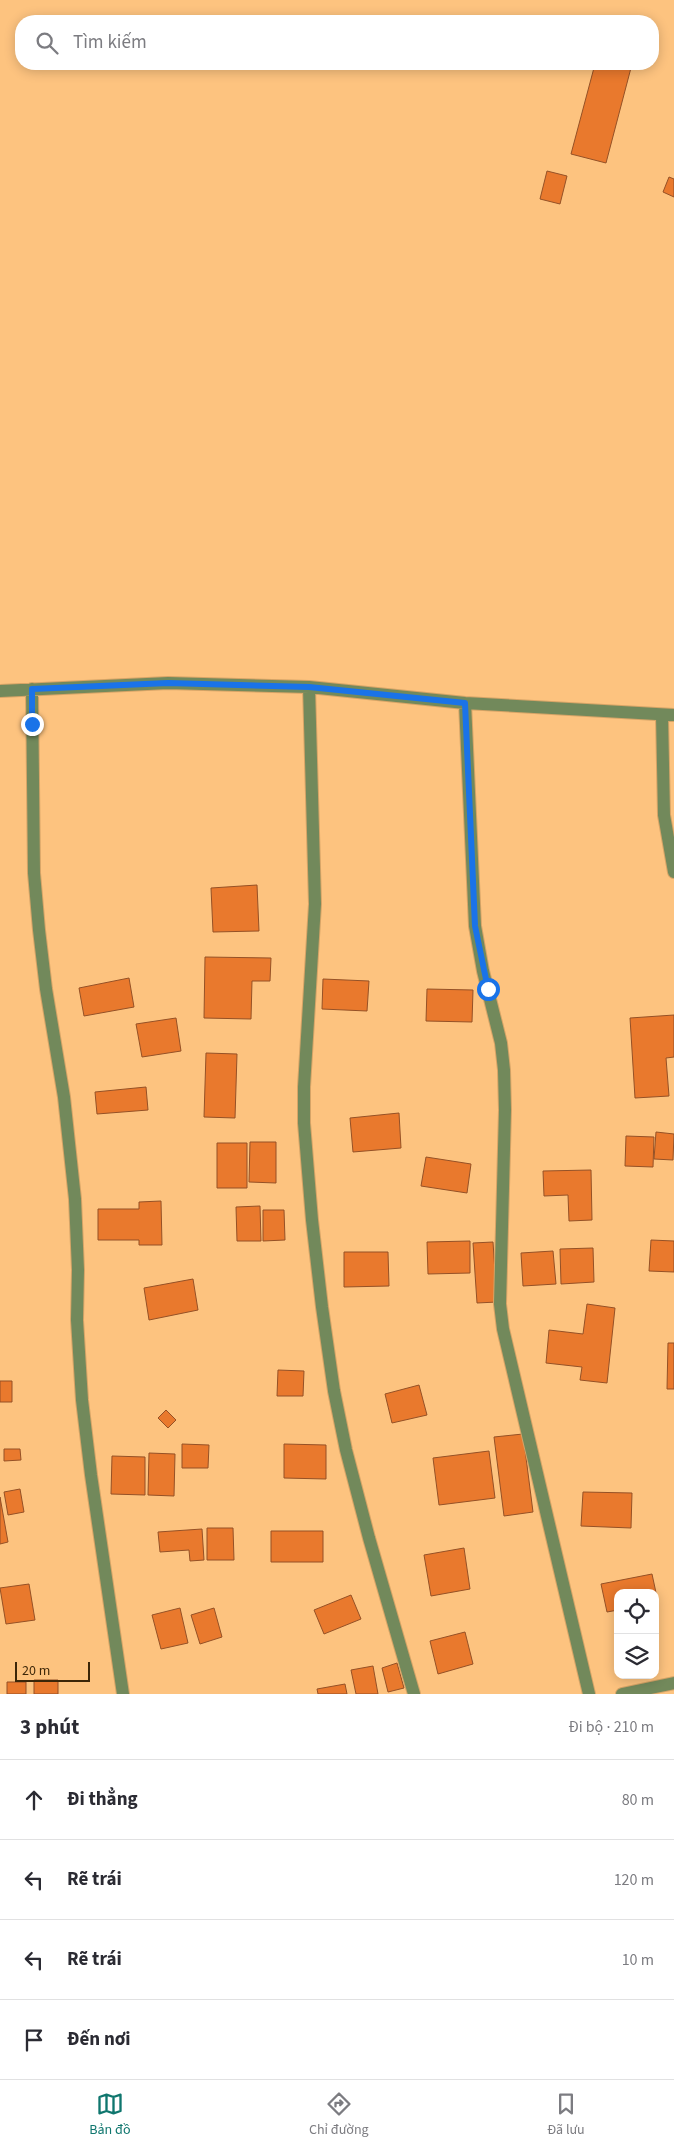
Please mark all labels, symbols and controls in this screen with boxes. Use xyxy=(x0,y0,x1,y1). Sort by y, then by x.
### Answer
search box xyxy=(15,15,659,70)
icon: search xyxy=(33,29,61,57)
text: Tìm kiếm xyxy=(73,29,147,56)
route end xyxy=(21,713,44,736)
route start xyxy=(477,978,500,1001)
map controls xyxy=(614,1589,659,1679)
button: locate xyxy=(614,1589,659,1634)
button: layers xyxy=(614,1634,659,1679)
scale bar xyxy=(15,1659,90,1682)
text: 20 m xyxy=(22,1661,50,1681)
text: 3 phút xyxy=(20,1712,79,1742)
text: Đi bộ · 210 m xyxy=(568,1716,654,1738)
icon: ahead xyxy=(20,1786,48,1814)
text: Đi thẳng xyxy=(67,1786,138,1813)
text: 80 m xyxy=(622,1789,654,1811)
icon: left xyxy=(20,1866,48,1894)
text: Rẽ trái xyxy=(67,1866,122,1893)
text: 120 m xyxy=(614,1869,654,1891)
icon: left xyxy=(20,1946,48,1974)
text: Rẽ trái xyxy=(67,1946,122,1973)
text: 10 m xyxy=(622,1949,654,1971)
icon: arrive xyxy=(20,2026,48,2054)
text: Đến nơi xyxy=(67,2026,131,2053)
tab: Bản đồ xyxy=(89,2090,130,2140)
tab: Chỉ đường xyxy=(309,2090,369,2140)
tab: Đã lưu xyxy=(547,2090,585,2140)

